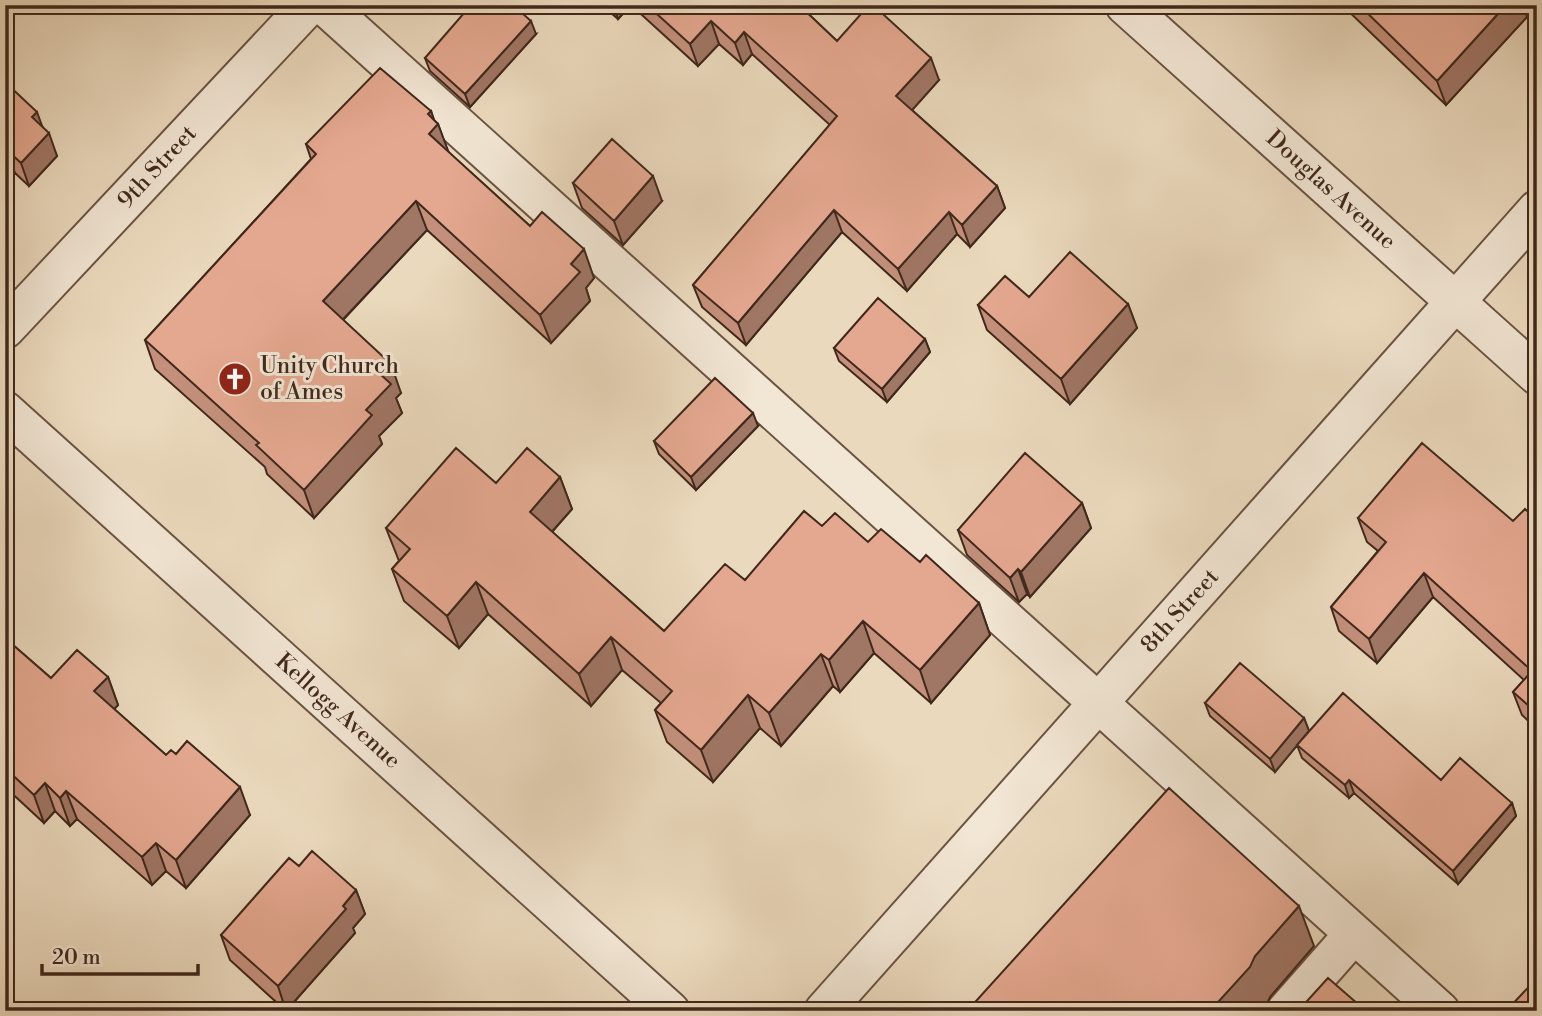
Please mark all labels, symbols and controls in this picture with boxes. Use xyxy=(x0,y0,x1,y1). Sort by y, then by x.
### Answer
street label: 9th Street xyxy=(112,120,202,214)
street label: Douglas Avenue xyxy=(1260,124,1402,256)
place label: Unity Church of Ames xyxy=(260,352,399,406)
church icon: Unity Church of Ames xyxy=(216,360,254,398)
street label: 8th Street xyxy=(1135,563,1225,659)
street label: Kellogg Avenue xyxy=(269,647,407,775)
scale bar xyxy=(42,932,198,976)
text: 20 m xyxy=(52,945,101,971)

